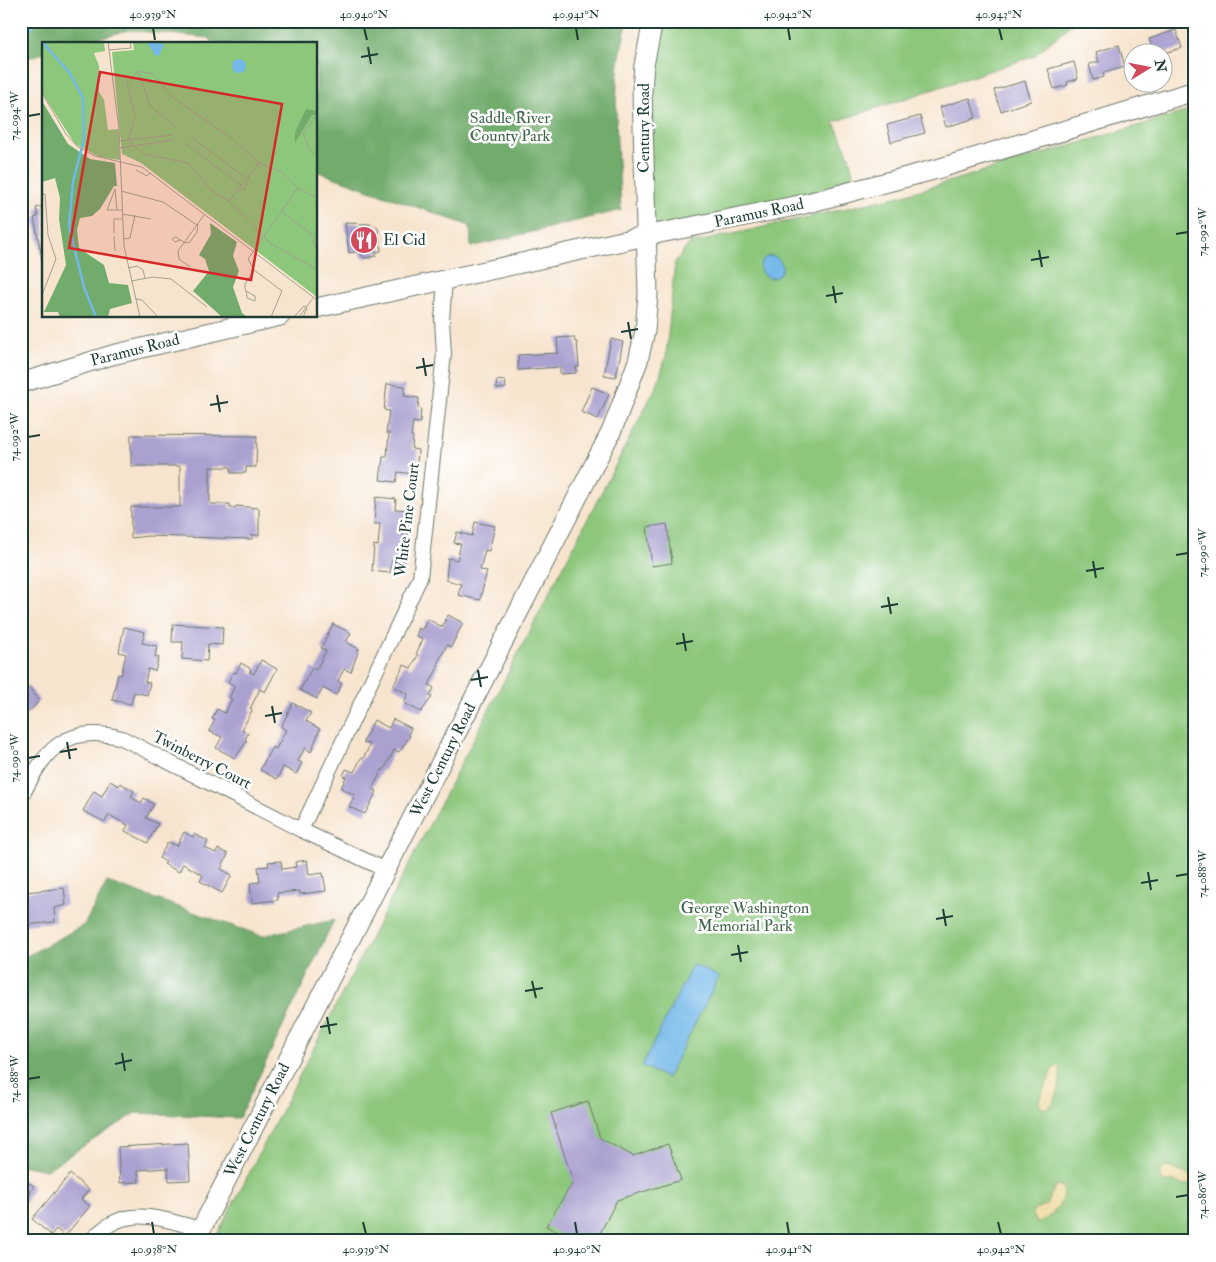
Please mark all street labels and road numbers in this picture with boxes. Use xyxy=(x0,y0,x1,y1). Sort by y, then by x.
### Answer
street label: Century Road xyxy=(634,83,654,173)
street label: Paramus Road xyxy=(712,194,806,232)
street label: Paramus Road xyxy=(88,329,182,371)
street label: White Pine Court xyxy=(390,462,424,579)
street label: West Century Road xyxy=(405,699,480,821)
street label: Twinberry Court xyxy=(149,727,255,793)
street label: West Century Road xyxy=(219,1059,294,1181)

